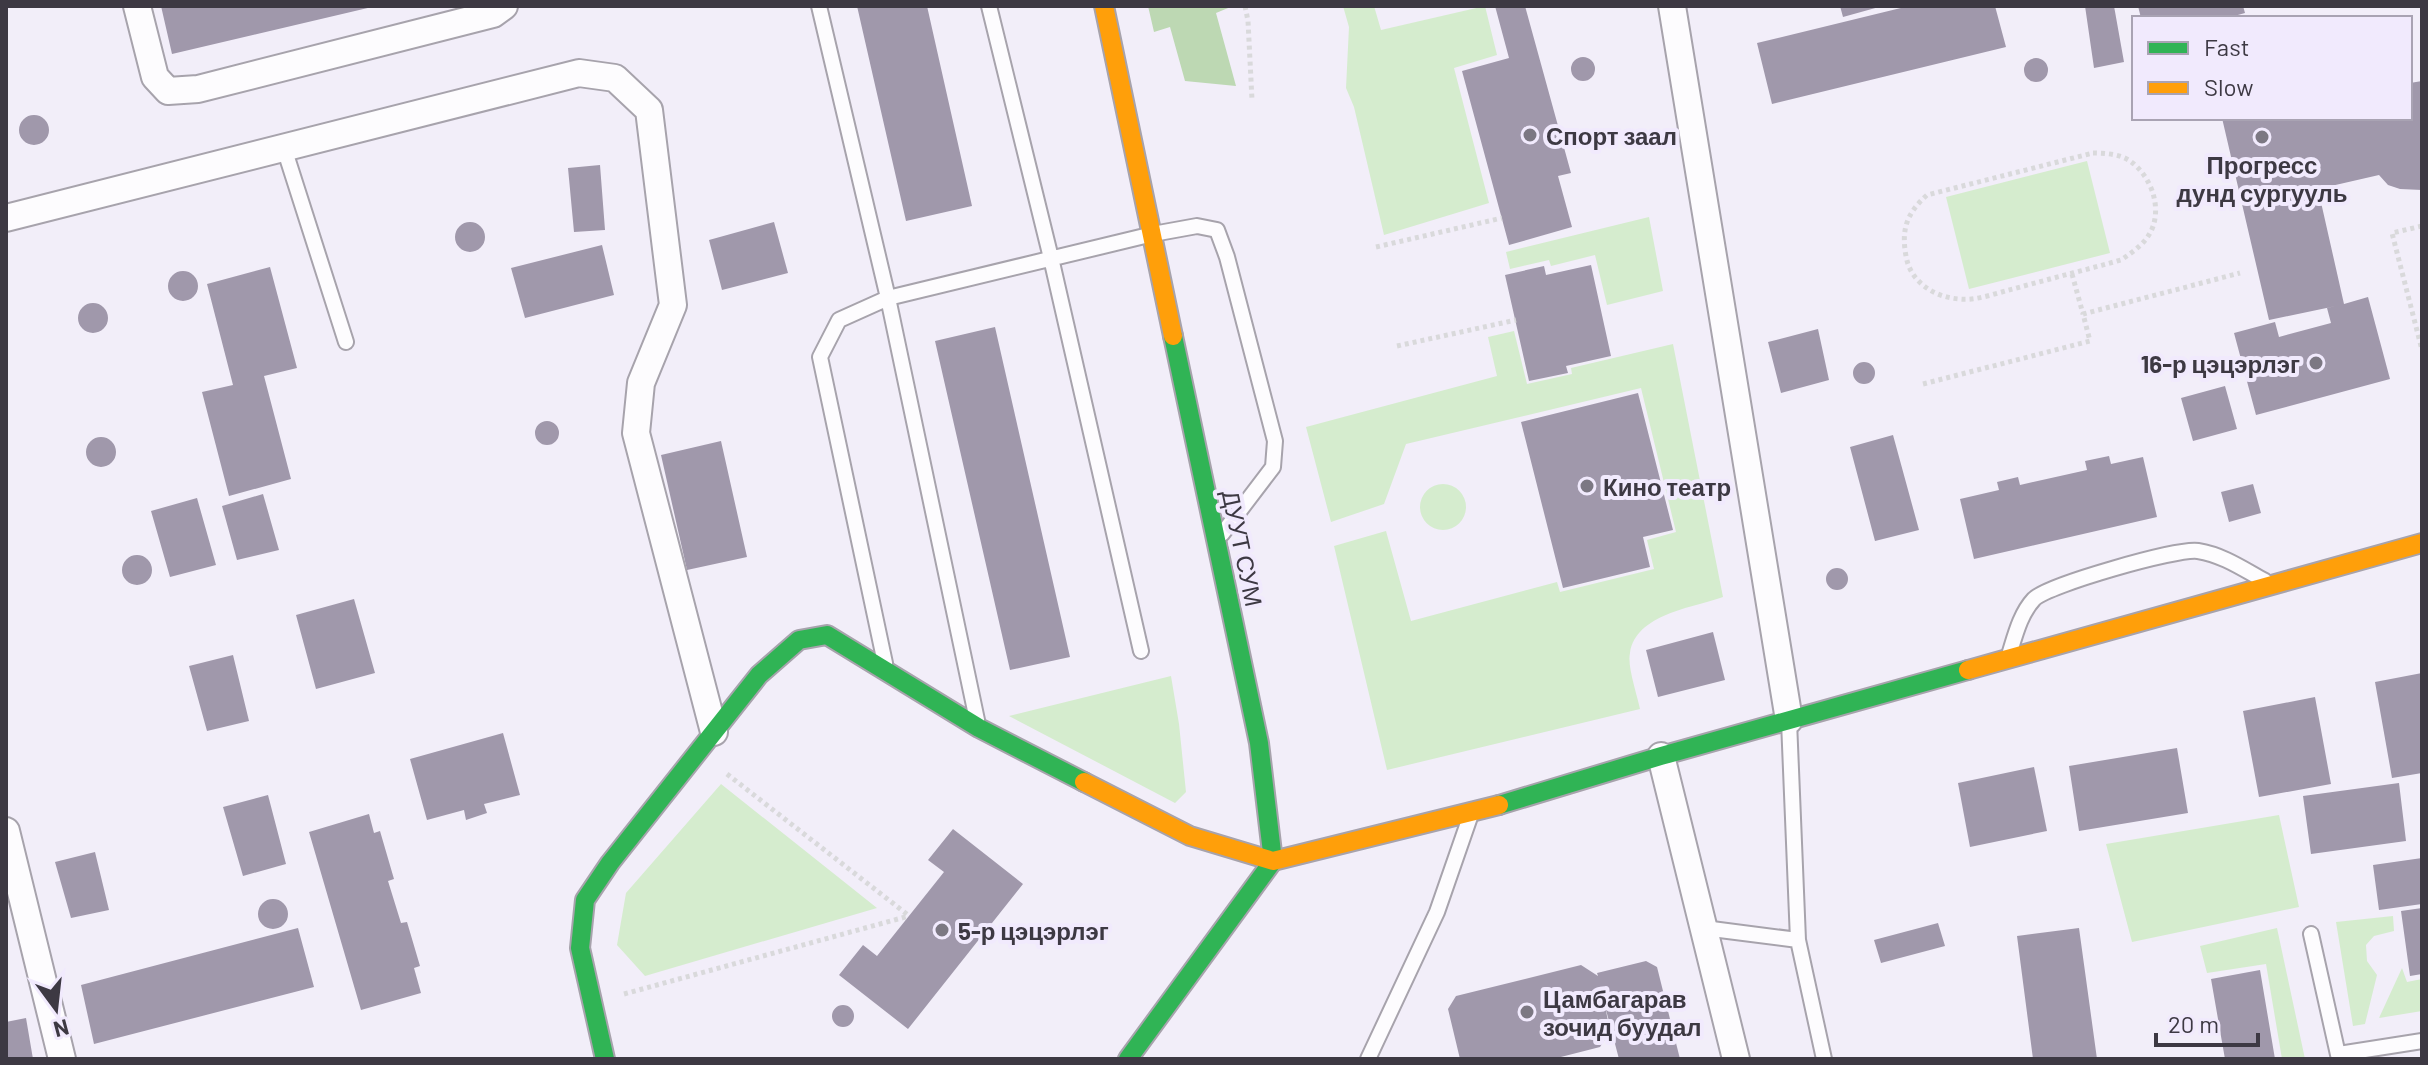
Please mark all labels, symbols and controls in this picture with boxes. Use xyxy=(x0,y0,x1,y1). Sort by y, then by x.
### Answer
legend xyxy=(2132,16,2412,120)
text: Fast xyxy=(2204,32,2249,61)
text: Slow xyxy=(2204,72,2253,101)
place label: Спорт заал xyxy=(1546,121,1677,150)
marker: Спорт заал xyxy=(1521,126,1539,144)
marker: Прогресс дунд сургууль xyxy=(2253,128,2271,146)
place label: Прогресс дунд сургууль xyxy=(2177,150,2347,207)
place label: 16-р цэцэрлэг xyxy=(2141,349,2300,378)
marker: 16-р цэцэрлэг xyxy=(2307,354,2325,372)
place label: Кино театр xyxy=(1603,472,1731,501)
marker: Кино театр xyxy=(1578,477,1596,495)
street label: ДУУТ СУМ xyxy=(1217,487,1269,609)
place label: 5-р цэцэрлэг xyxy=(958,916,1109,945)
marker: 5-р цэцэрлэг xyxy=(933,921,951,939)
north arrow xyxy=(16,969,96,1049)
place label: Цамбагарав зочид буудал xyxy=(1543,984,1702,1041)
scale bar xyxy=(2156,997,2258,1047)
marker: Цамбагарав зочид буудал xyxy=(1518,1003,1536,1021)
text: 20 m xyxy=(2168,1009,2219,1038)
text: N xyxy=(51,1015,72,1044)

